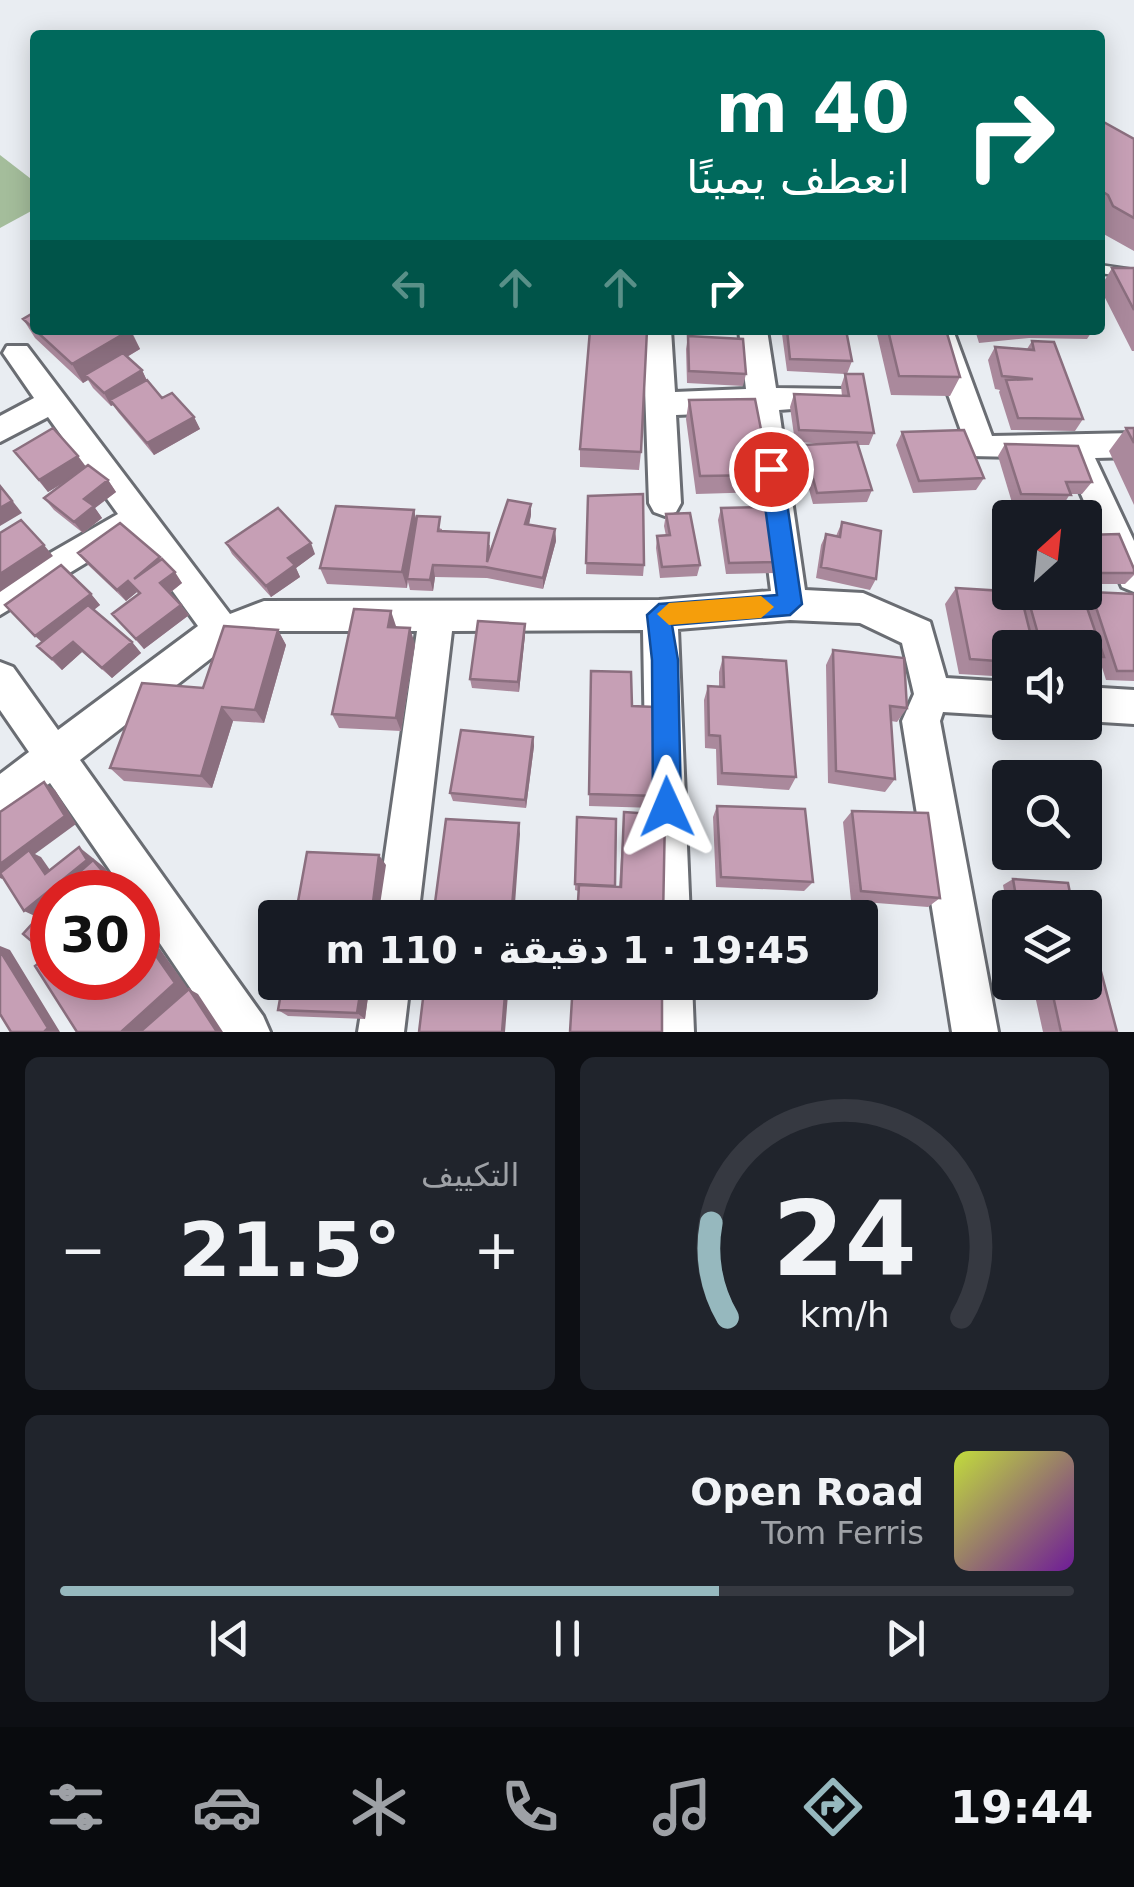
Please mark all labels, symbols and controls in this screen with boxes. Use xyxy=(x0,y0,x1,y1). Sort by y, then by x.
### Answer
text: 40 m xyxy=(715,67,910,149)
icon: right xyxy=(945,70,1075,200)
text: انعطف يمينًا xyxy=(686,151,910,204)
icon: left xyxy=(383,260,438,315)
icon: ahead xyxy=(488,260,543,315)
icon: ahead xyxy=(593,260,648,315)
icon: right xyxy=(698,260,753,315)
pin xyxy=(729,427,814,512)
icon: arrive xyxy=(744,442,799,497)
north arrow xyxy=(992,500,1102,610)
map controls xyxy=(992,500,1102,1000)
button: sound xyxy=(992,630,1102,740)
position arrow xyxy=(615,755,719,859)
button: search xyxy=(992,760,1102,870)
speed limit sign: 30 xyxy=(30,870,160,1000)
button: layers xyxy=(992,890,1102,1000)
text: 19:45 · 1 دقيقة · 110 m xyxy=(326,928,810,972)
text: التكييف xyxy=(421,1156,520,1194)
text: 24 xyxy=(772,1178,917,1300)
text: 21.5° xyxy=(178,1206,401,1294)
text: − xyxy=(60,1218,106,1282)
text: + xyxy=(473,1218,519,1282)
text: km/h xyxy=(799,1294,889,1335)
text: Open Road xyxy=(690,1470,924,1514)
text: Tom Ferris xyxy=(761,1514,924,1552)
icon: previous xyxy=(202,1611,257,1666)
icon: pause xyxy=(540,1611,595,1666)
icon: next xyxy=(878,1611,933,1666)
icon: filters xyxy=(41,1772,111,1842)
icon: car xyxy=(192,1772,262,1842)
icon: climate xyxy=(344,1772,414,1842)
icon: phone xyxy=(495,1772,565,1842)
icon: music xyxy=(647,1772,717,1842)
icon: directions xyxy=(798,1772,868,1842)
text: 19:44 xyxy=(950,1781,1093,1834)

